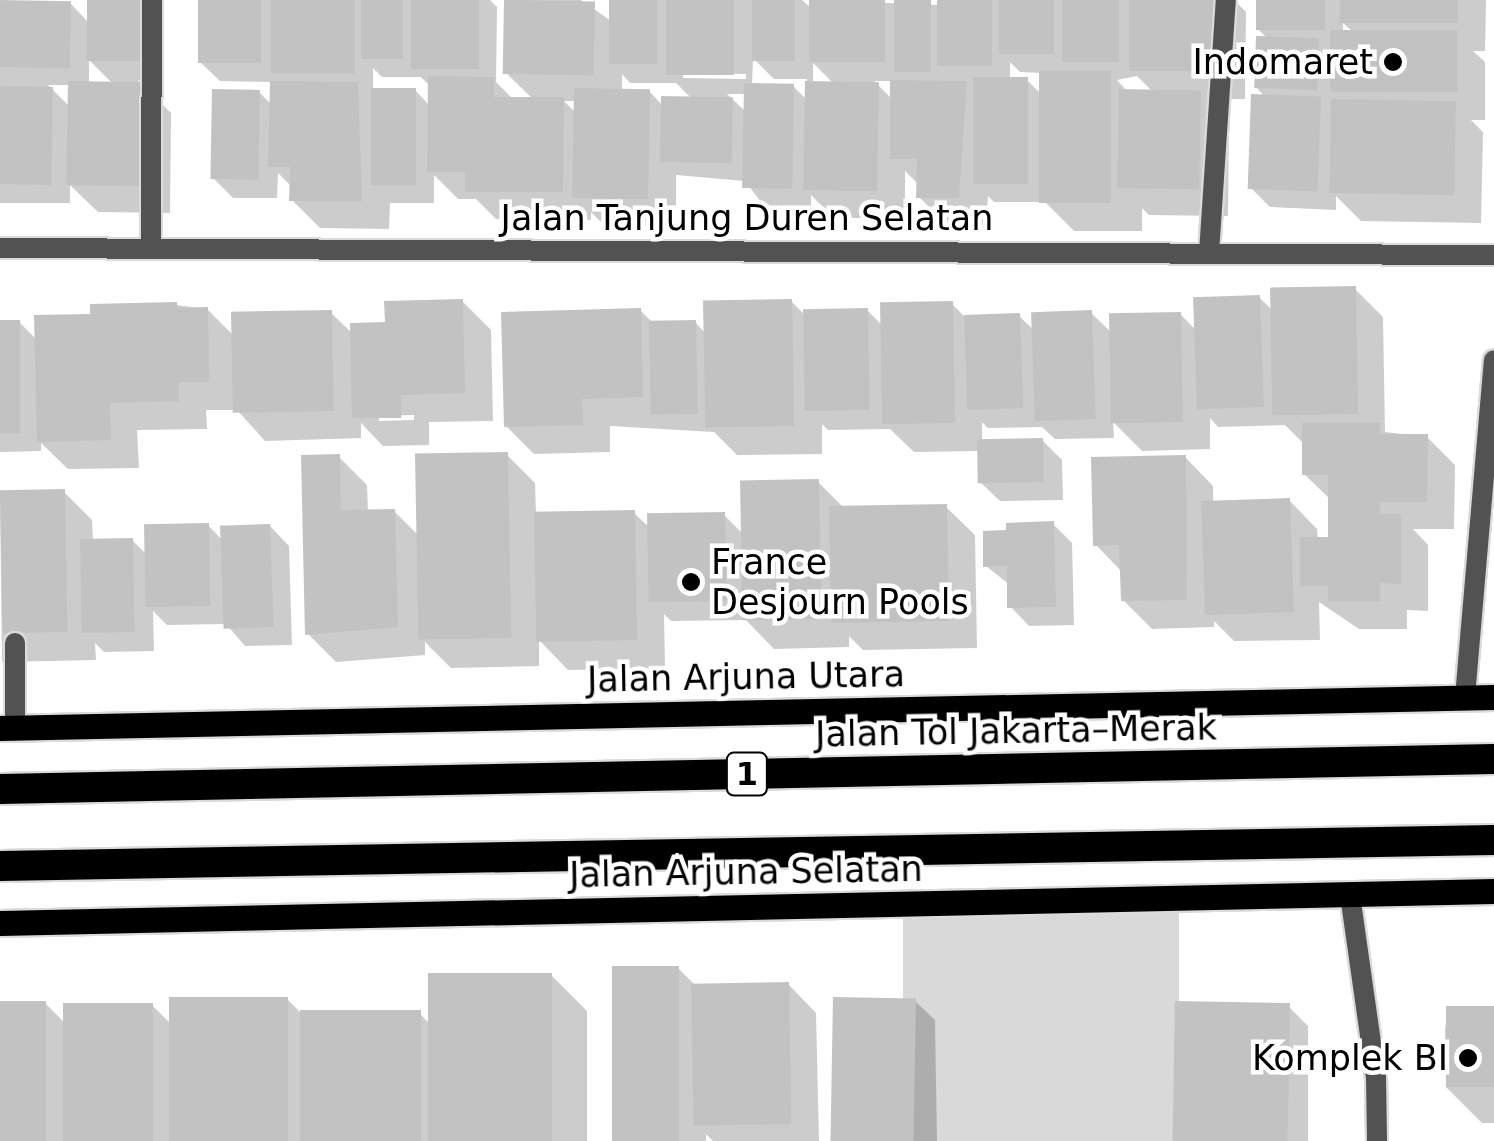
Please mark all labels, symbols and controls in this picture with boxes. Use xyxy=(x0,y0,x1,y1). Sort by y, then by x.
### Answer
place label: Indomaret xyxy=(1192,41,1373,83)
marker: Indomaret xyxy=(1382,51,1404,73)
street label: Jalan Tanjung Duren Selatan xyxy=(501,197,993,239)
place label: France Desjourn Pools xyxy=(711,541,969,623)
marker: France Desjourn Pools xyxy=(680,571,702,593)
street label: Jalan Arjuna Utara xyxy=(587,653,905,701)
street label: Jalan Tol Jakarta–Merak xyxy=(815,706,1217,756)
road number: 1 xyxy=(724,747,770,801)
street label: Jalan Arjuna Selatan xyxy=(569,848,923,896)
place label: Komplek BI xyxy=(1252,1037,1448,1079)
marker: Komplek BI xyxy=(1457,1047,1479,1069)

